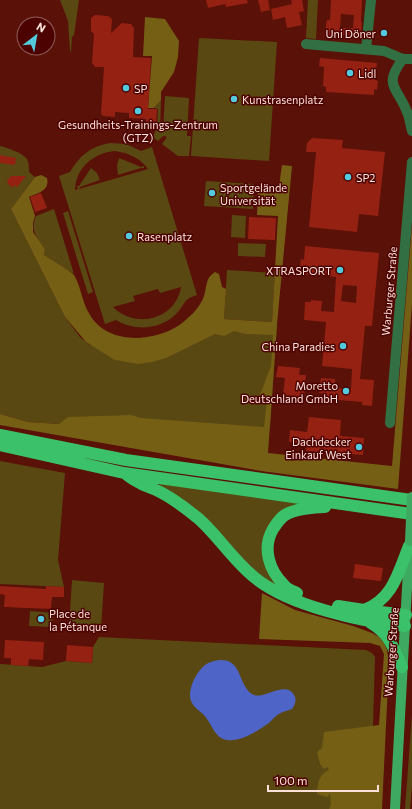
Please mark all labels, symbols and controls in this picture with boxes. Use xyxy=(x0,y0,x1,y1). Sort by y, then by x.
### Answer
north arrow xyxy=(16,16,56,56)
text: N xyxy=(35,19,48,35)
place label: Uni Döner xyxy=(326,27,377,40)
marker: Uni Döner xyxy=(379,28,389,38)
place label: Lidl xyxy=(358,67,376,80)
marker: Lidl xyxy=(345,68,355,78)
place label: SP xyxy=(134,82,147,95)
marker: SP xyxy=(121,83,131,93)
place label: Kunstrasenplatz xyxy=(242,93,324,106)
marker: Kunstrasenplatz xyxy=(229,94,239,104)
marker: Gesundheits-Trainings-Zentrum (GTZ) xyxy=(133,106,143,116)
place label: Gesundheits-Trainings-Zentrum (GTZ) xyxy=(58,118,218,144)
place label: SP2 xyxy=(356,171,375,184)
marker: SP2 xyxy=(343,172,353,182)
place label: Sportgelände Universität xyxy=(220,181,287,207)
marker: Sportgelände Universität xyxy=(207,188,217,198)
place label: Rasenplatz xyxy=(137,230,193,243)
marker: Rasenplatz xyxy=(124,231,134,241)
street label: Warburger Straße xyxy=(379,246,399,336)
place label: XTRASPORT xyxy=(266,264,332,277)
marker: XTRASPORT xyxy=(335,265,345,275)
place label: China Paradies xyxy=(261,340,335,353)
marker: China Paradies xyxy=(338,341,348,351)
place label: Moretto Deutschland GmbH xyxy=(241,379,338,405)
marker: Moretto Deutschland GmbH xyxy=(341,386,351,396)
place label: Dachdecker Einkauf West xyxy=(285,435,352,461)
marker: Dachdecker Einkauf West xyxy=(354,442,364,452)
place label: Place de la Pétanque xyxy=(49,607,107,633)
street label: Warburger Straße xyxy=(381,607,401,697)
marker: Place de la Pétanque xyxy=(36,614,46,624)
scale bar xyxy=(268,767,378,793)
text: 100 m xyxy=(274,773,308,787)

